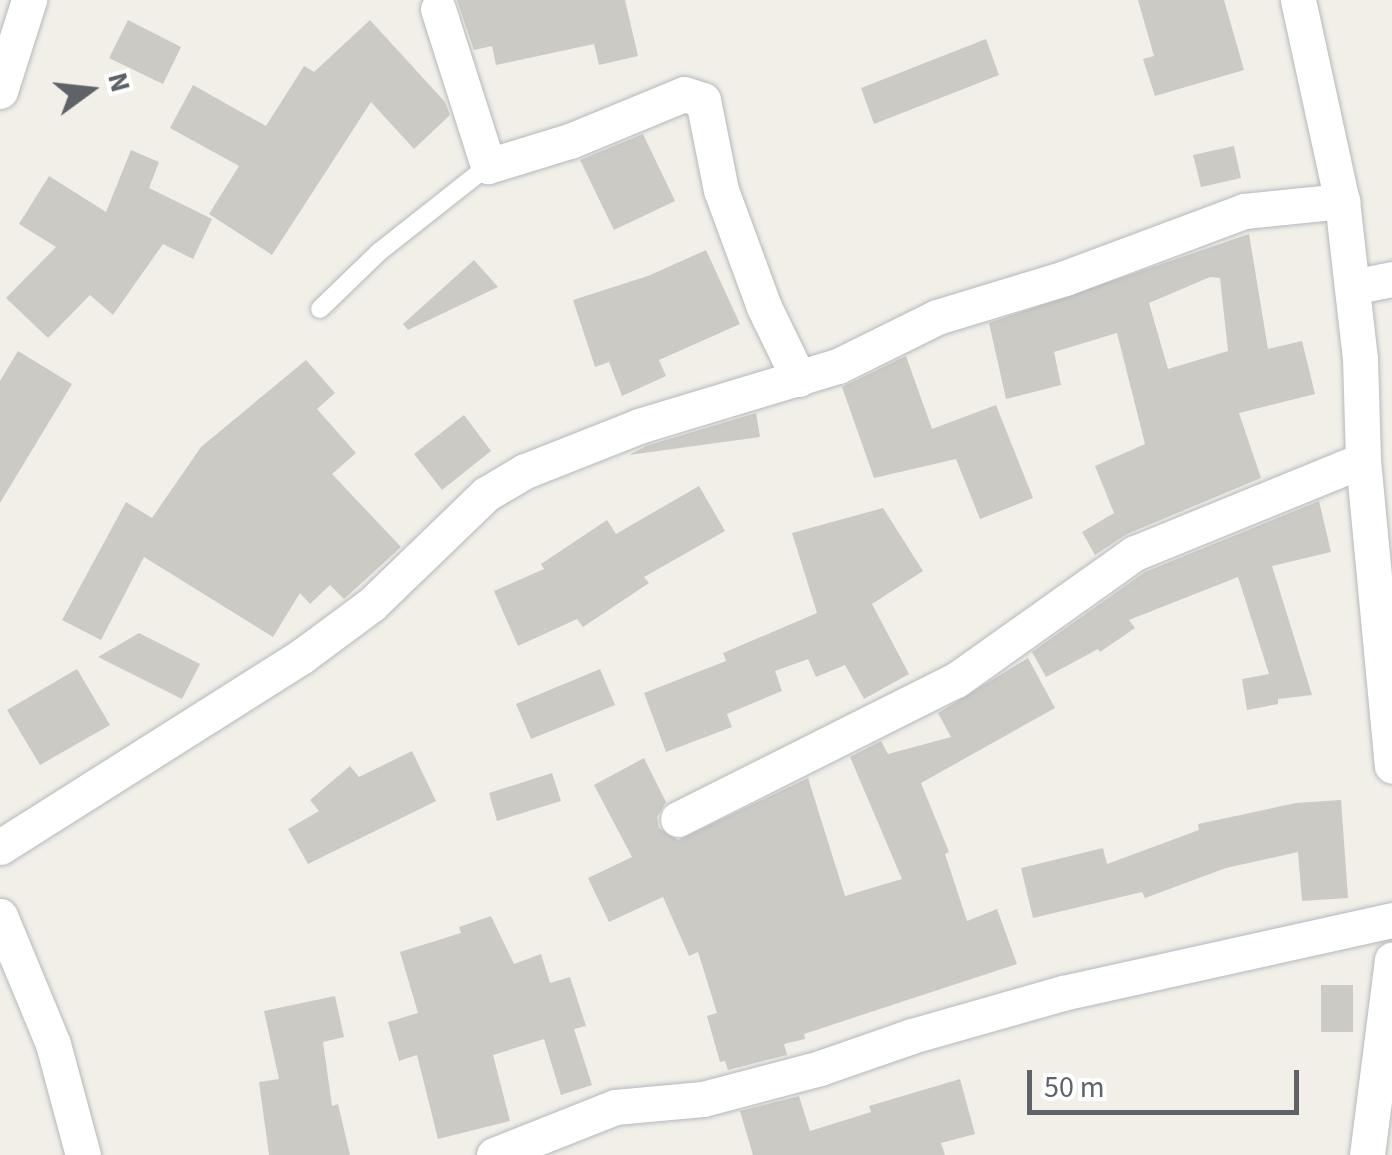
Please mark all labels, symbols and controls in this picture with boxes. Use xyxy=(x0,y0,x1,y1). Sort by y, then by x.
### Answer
north arrow xyxy=(40,40,140,140)
text: N xyxy=(97,68,141,96)
scale bar xyxy=(1032,1050,1304,1112)
text: 50 m xyxy=(1044,1066,1105,1109)

